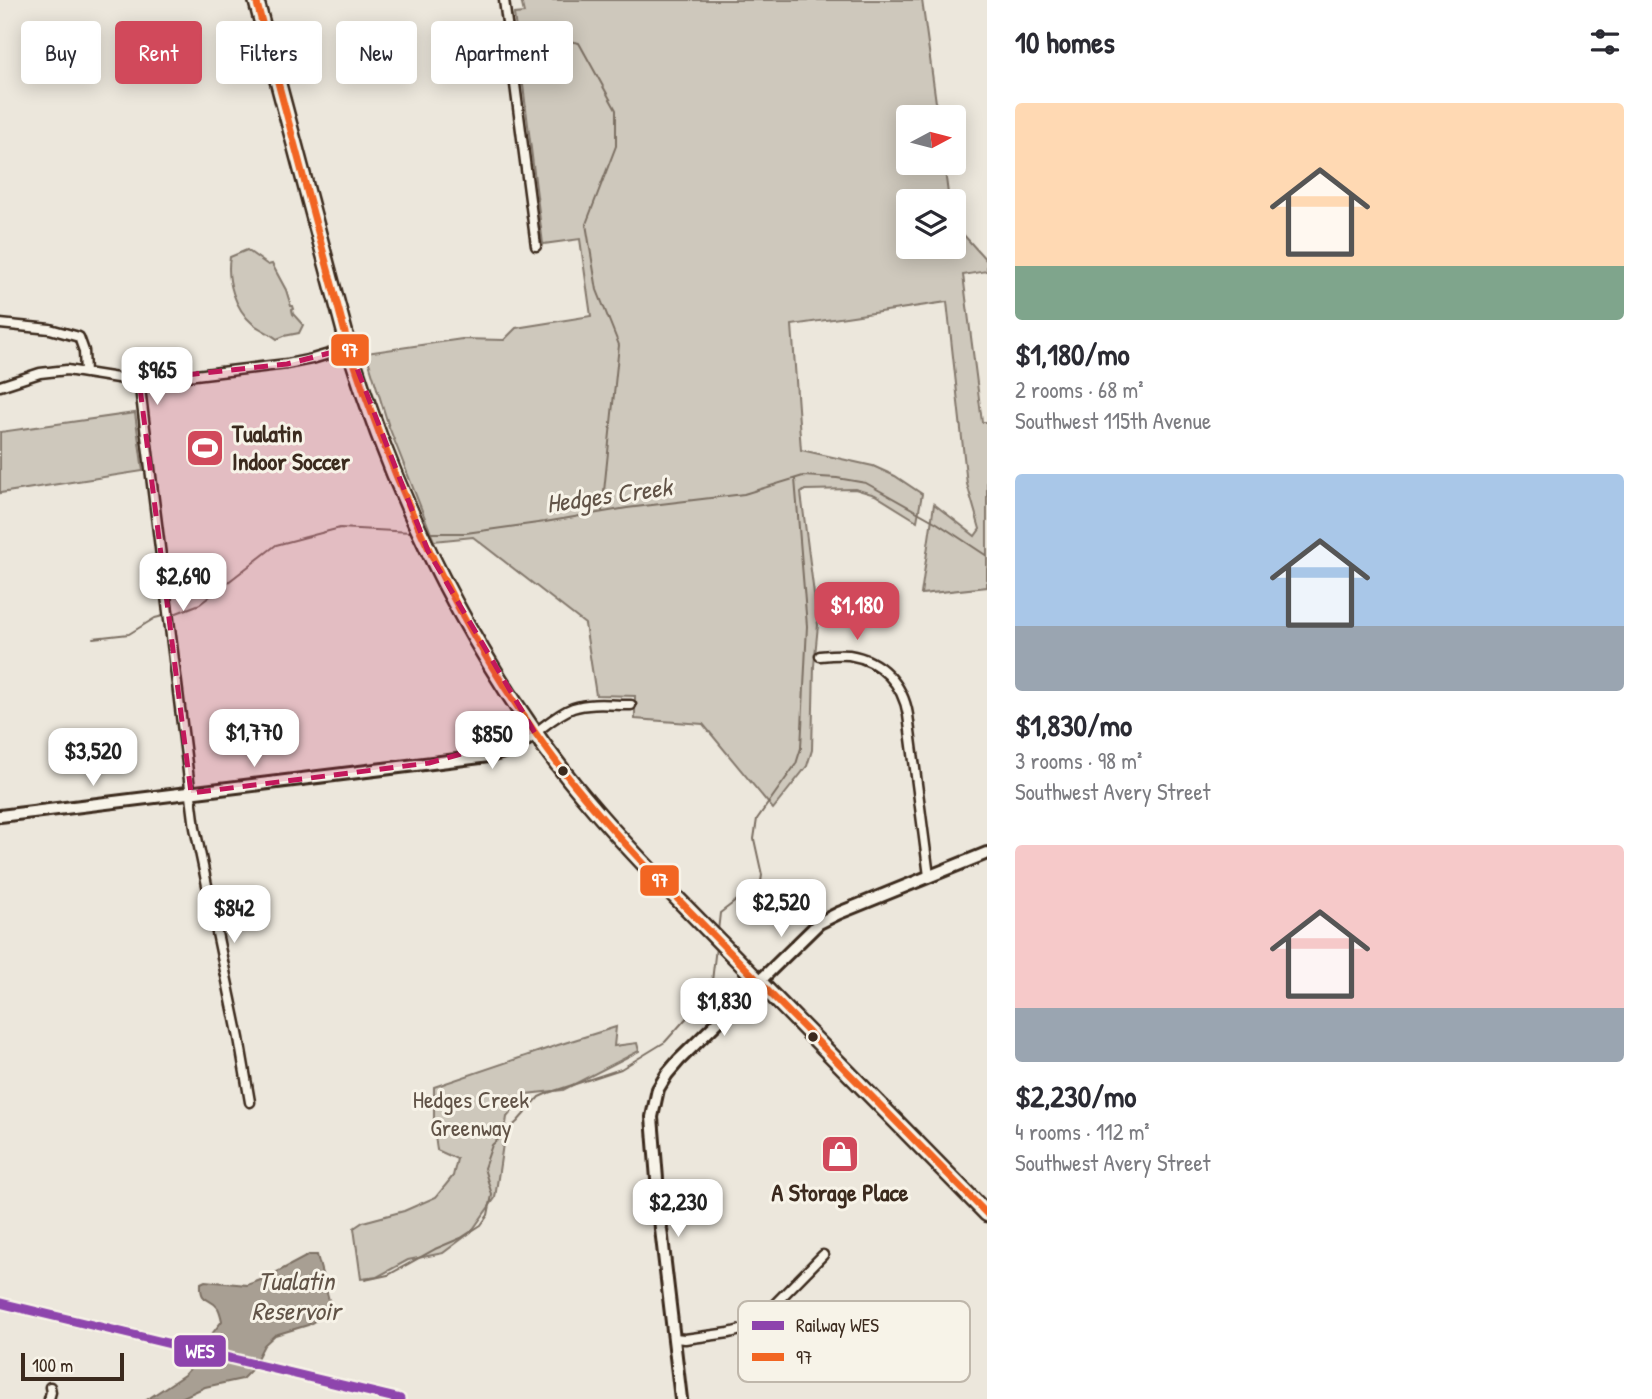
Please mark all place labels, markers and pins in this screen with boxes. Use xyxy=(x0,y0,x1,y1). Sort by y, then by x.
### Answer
pin: $965 xyxy=(116,348,198,407)
place label: Tualatin Indoor Soccer xyxy=(231,417,351,477)
sports icon: Tualatin Indoor Soccer xyxy=(184,427,226,469)
pin: $2,690 xyxy=(126,554,240,613)
pin: $1,180 xyxy=(800,582,914,642)
pin: $1,770 xyxy=(197,710,311,769)
pin: $850 xyxy=(451,712,533,771)
pin: $3,520 xyxy=(36,728,150,788)
unlabelled marker xyxy=(556,764,570,778)
pin: $2,520 xyxy=(724,880,838,939)
pin: $842 xyxy=(193,886,275,945)
pin: $1,830 xyxy=(667,978,781,1038)
unlabelled marker xyxy=(806,1030,820,1044)
shop icon: A Storage Place xyxy=(819,1133,861,1175)
place label: A Storage Place xyxy=(772,1176,909,1209)
pin: $2,230 xyxy=(621,1180,735,1239)

